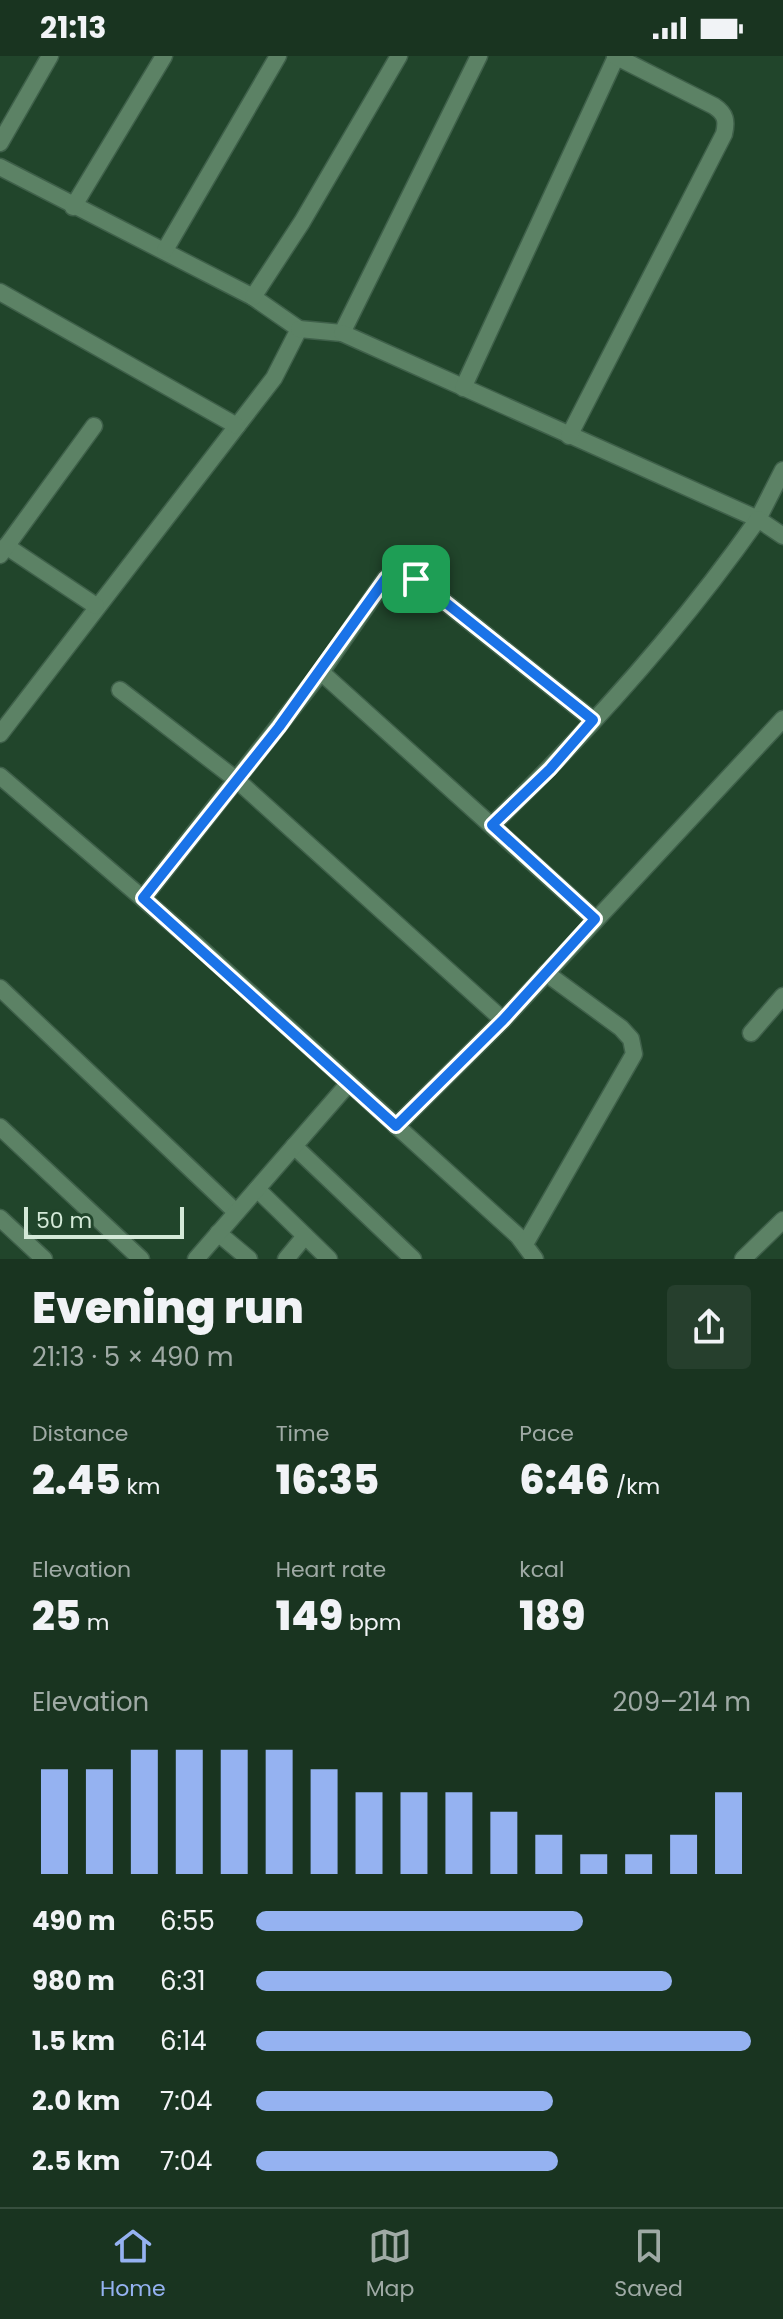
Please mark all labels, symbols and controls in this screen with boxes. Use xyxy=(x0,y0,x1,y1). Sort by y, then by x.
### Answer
text: 21:13 xyxy=(40,6,106,49)
pin xyxy=(382,545,450,613)
icon: arrive xyxy=(394,557,438,601)
scale bar xyxy=(24,1203,184,1239)
text: 50 m xyxy=(36,1205,92,1236)
text: Evening run xyxy=(32,1277,304,1338)
button: share xyxy=(667,1285,751,1369)
text: 21:13 · 5 × 490 m xyxy=(32,1339,234,1375)
text: Distance xyxy=(32,1418,128,1449)
text: Time xyxy=(276,1418,329,1449)
text: Pace xyxy=(519,1418,574,1449)
text: 2.45 xyxy=(32,1452,121,1508)
text: 16:35 xyxy=(276,1452,379,1508)
text: 6:46 xyxy=(519,1452,610,1508)
text: km xyxy=(121,1471,161,1502)
text: /km xyxy=(610,1471,660,1502)
text: Elevation xyxy=(32,1554,131,1585)
text: Heart rate xyxy=(276,1554,386,1585)
text: kcal xyxy=(519,1554,564,1585)
text: 25 xyxy=(32,1588,81,1644)
text: 149 xyxy=(276,1588,343,1644)
text: 189 xyxy=(519,1588,585,1644)
text: m xyxy=(81,1607,110,1638)
text: bpm xyxy=(343,1607,401,1638)
text: Elevation xyxy=(32,1684,149,1720)
text: 209–214 m xyxy=(612,1684,751,1720)
text: 490 m xyxy=(32,1903,116,1939)
text: 6:55 xyxy=(160,1903,215,1939)
text: 980 m xyxy=(32,1963,115,1999)
text: 6:31 xyxy=(160,1963,206,1999)
text: 1.5 km xyxy=(32,2023,115,2059)
text: 6:14 xyxy=(160,2023,207,2059)
text: 2.0 km xyxy=(32,2083,120,2119)
text: 7:04 xyxy=(160,2083,212,2119)
text: 2.5 km xyxy=(32,2143,120,2179)
text: 7:04 xyxy=(160,2143,212,2179)
tab: Home xyxy=(100,2224,166,2305)
tab: Map xyxy=(366,2224,414,2305)
tab: Saved xyxy=(614,2224,683,2305)

